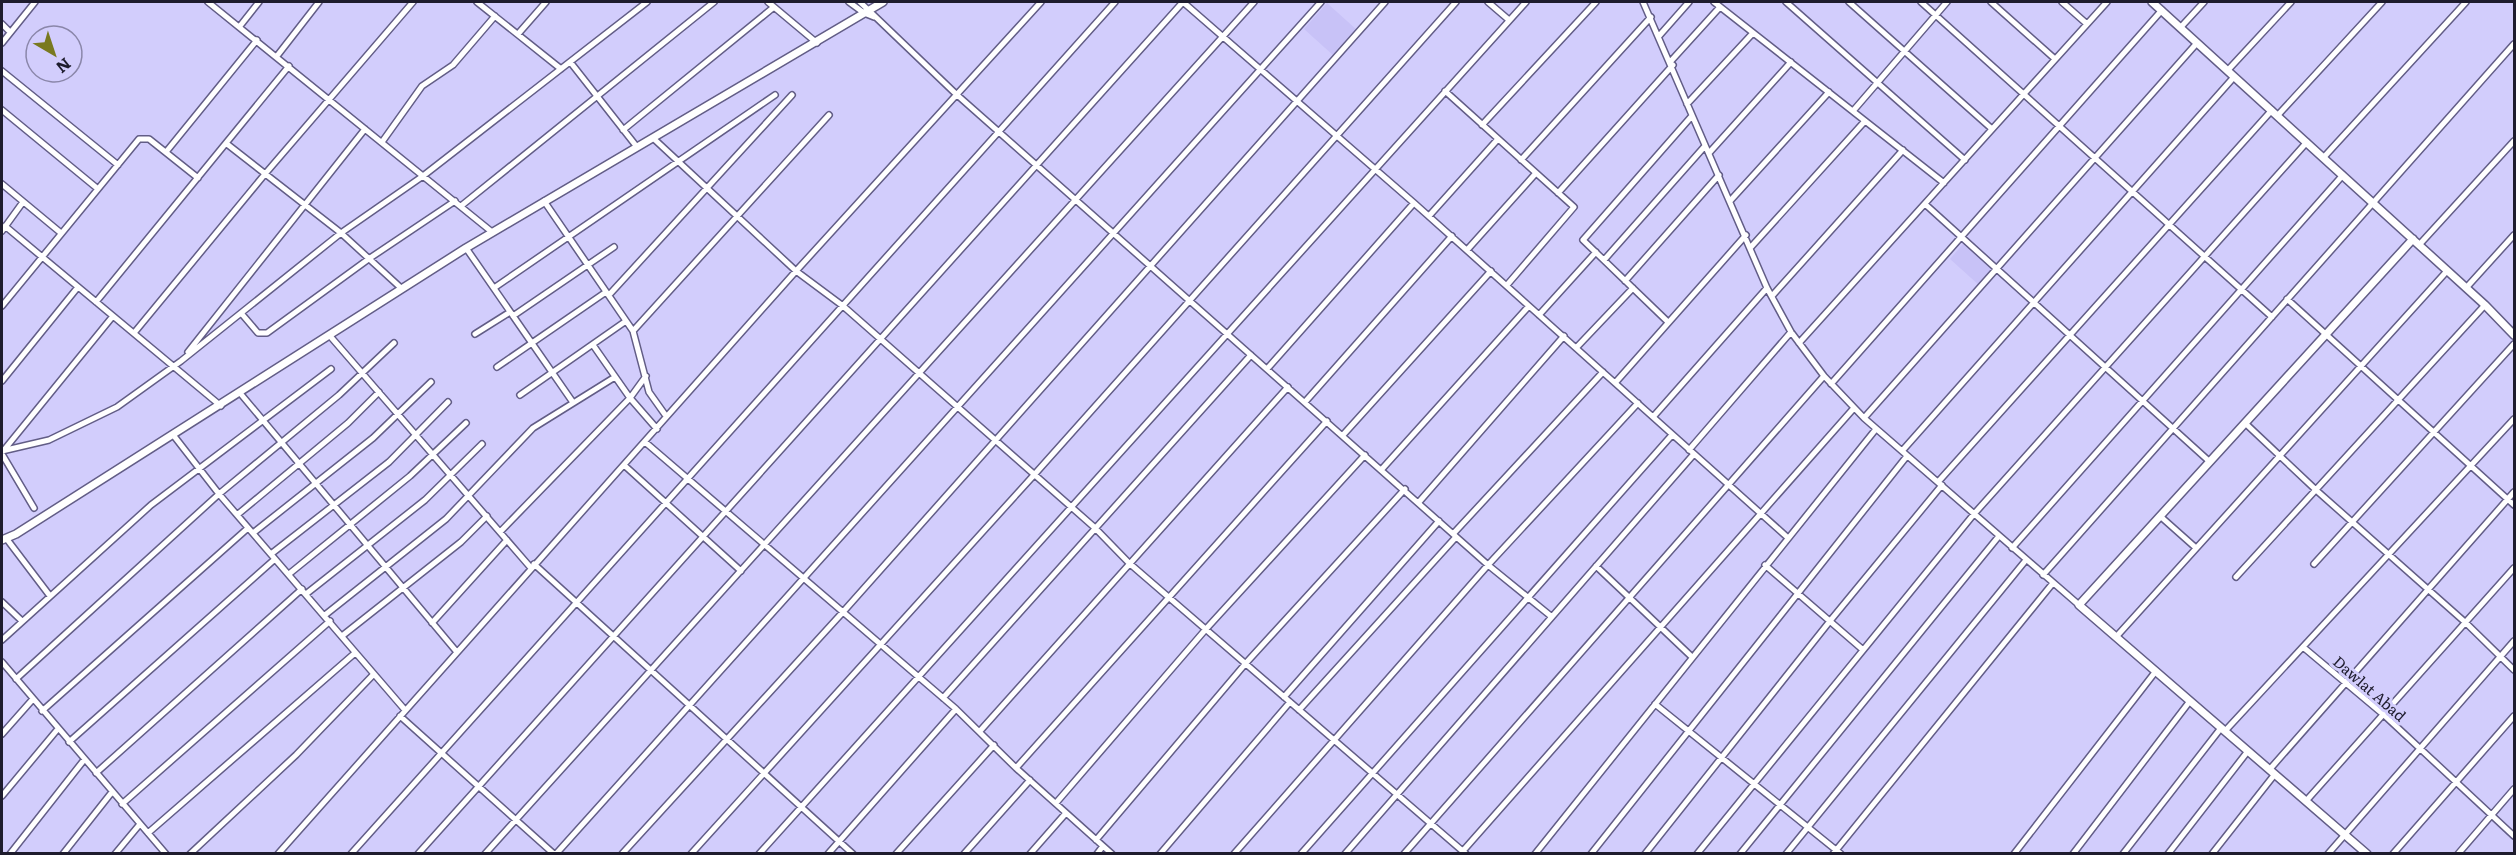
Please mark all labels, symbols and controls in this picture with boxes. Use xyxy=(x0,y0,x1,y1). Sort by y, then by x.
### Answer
north arrow xyxy=(24,24,84,84)
text: N xyxy=(51,53,77,80)
street label: Dawlat Abad xyxy=(2328,650,2412,726)

